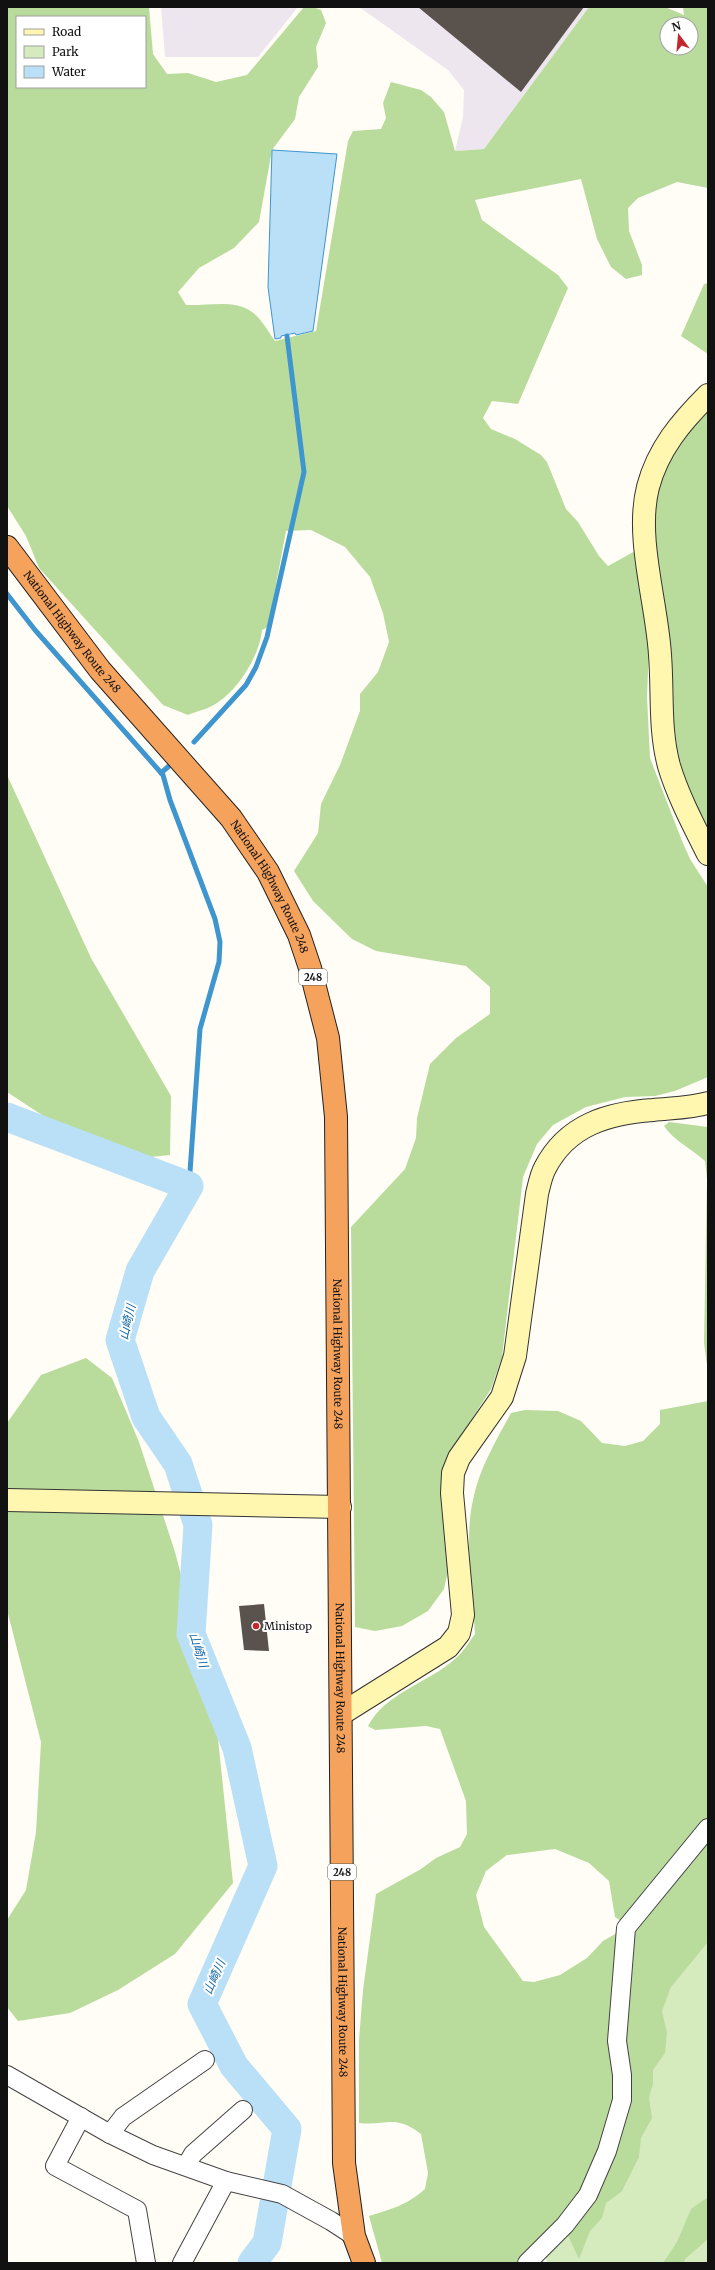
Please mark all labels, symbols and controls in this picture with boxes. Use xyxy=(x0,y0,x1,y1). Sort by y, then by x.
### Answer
legend xyxy=(16,16,146,88)
north arrow xyxy=(659,16,699,56)
text: N xyxy=(670,18,683,34)
text: Road xyxy=(52,24,81,39)
text: Park xyxy=(52,44,79,59)
text: Water xyxy=(51,64,87,79)
street label: National Highway Route 248 xyxy=(21,568,124,696)
street label: National Highway Route 248 xyxy=(227,817,312,955)
road number: 248 xyxy=(299,969,327,985)
street label: National Highway Route 248 xyxy=(330,1279,345,1430)
water label: 山崎川 xyxy=(116,1301,139,1341)
street label: National Highway Route 248 xyxy=(333,1603,348,1754)
place label: Ministop xyxy=(264,1619,312,1633)
marker: Ministop xyxy=(251,1621,261,1631)
water label: 山崎川 xyxy=(186,1631,212,1671)
road number: 248 xyxy=(328,1864,356,1880)
street label: National Highway Route 248 xyxy=(335,1927,350,2078)
water label: 山崎川 xyxy=(200,1956,229,1997)

